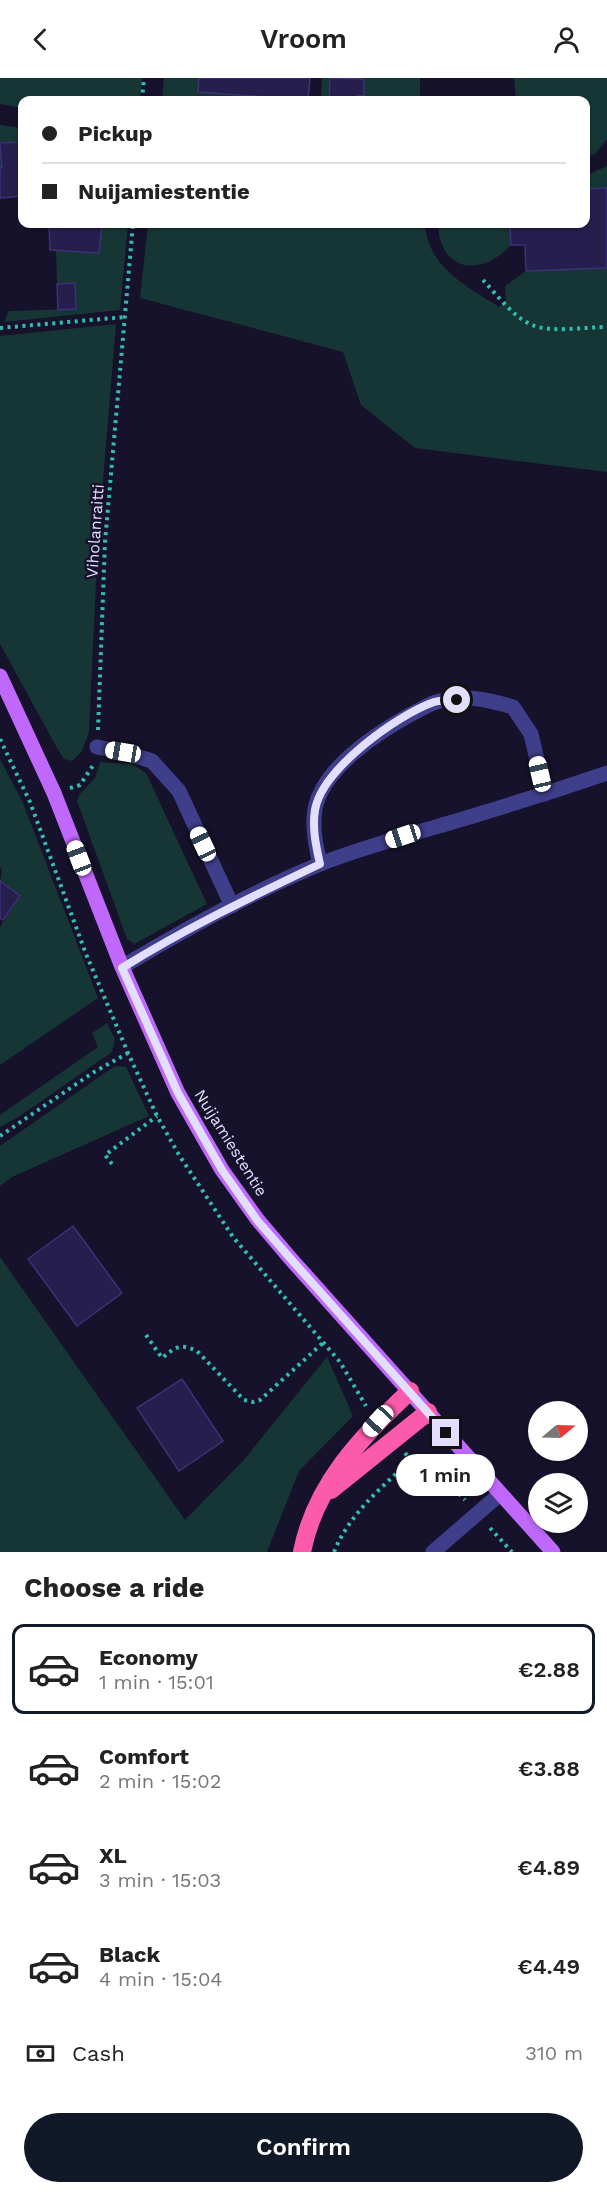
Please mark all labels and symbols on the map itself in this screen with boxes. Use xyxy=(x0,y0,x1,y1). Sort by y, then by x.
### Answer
street label: Viholanraitti xyxy=(82,483,108,579)
route start xyxy=(443,686,470,713)
car xyxy=(104,740,142,764)
car xyxy=(527,754,553,794)
car xyxy=(383,822,423,850)
car xyxy=(187,824,219,864)
car xyxy=(64,838,94,878)
street label: Nuijamiestentie xyxy=(191,1086,271,1200)
north arrow xyxy=(528,1401,588,1461)
car xyxy=(359,1402,397,1440)
route end xyxy=(432,1419,459,1446)
callout: 1 min xyxy=(396,1454,496,1496)

